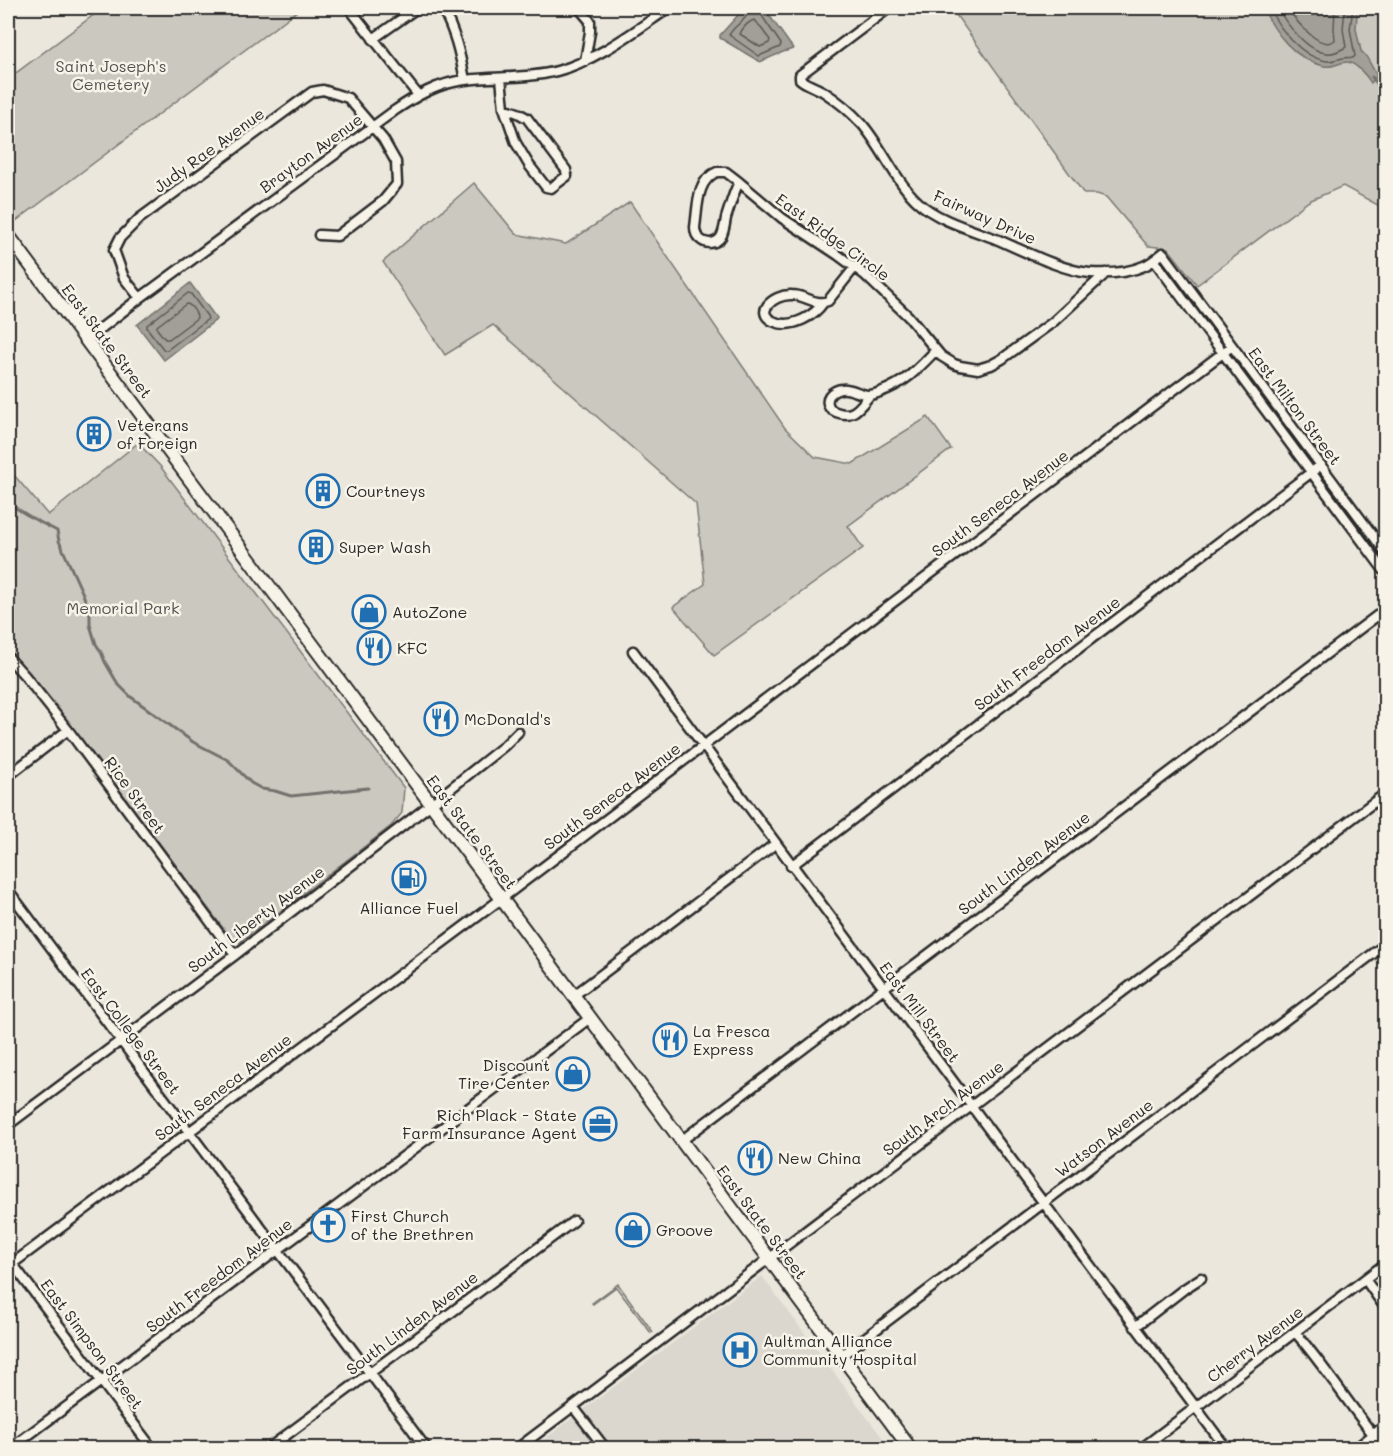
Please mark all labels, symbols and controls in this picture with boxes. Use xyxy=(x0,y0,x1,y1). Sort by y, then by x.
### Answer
park label: Saint Joseph's Cemetery xyxy=(55,55,167,94)
street label: Judy Rae Avenue xyxy=(149,102,268,197)
street label: Brayton Avenue xyxy=(255,108,366,197)
street label: Fairway Drive xyxy=(931,185,1040,249)
street label: East Ridge Circle xyxy=(772,188,895,285)
street label: East State Street xyxy=(57,279,157,402)
street label: East Milton Street xyxy=(1244,343,1347,469)
place label: Veterans of Foreign xyxy=(117,414,197,453)
building icon: Veterans of Foreign xyxy=(76,416,112,452)
street label: South Seneca Avenue xyxy=(927,444,1072,561)
building icon: Courtneys xyxy=(305,473,341,509)
place label: Courtneys xyxy=(346,480,426,501)
building icon: Super Wash xyxy=(298,529,334,565)
place label: Super Wash xyxy=(339,536,431,557)
street label: South Freedom Avenue xyxy=(969,591,1124,715)
shop icon: AutoZone xyxy=(351,594,387,630)
park label: Memorial Park xyxy=(66,597,180,618)
place label: AutoZone xyxy=(392,601,467,622)
restaurant icon: KFC xyxy=(356,630,392,666)
place label: KFC xyxy=(397,637,427,658)
restaurant icon: McDonald's xyxy=(423,701,459,737)
place label: McDonald's xyxy=(464,708,551,729)
street label: South Seneca Avenue xyxy=(539,737,684,854)
street label: Rice Street xyxy=(100,752,171,837)
street label: East State Street xyxy=(422,770,522,893)
street label: South Linden Avenue xyxy=(953,806,1094,919)
street label: South Liberty Avenue xyxy=(183,860,328,977)
fuel station icon: Alliance Fuel xyxy=(391,860,427,896)
place label: Alliance Fuel xyxy=(360,897,458,918)
street label: East Mill Street xyxy=(876,957,965,1066)
street label: East College Street xyxy=(77,963,186,1098)
place label: La Fresca Express xyxy=(693,1020,771,1059)
restaurant icon: La Fresca Express xyxy=(652,1022,688,1058)
street label: South Seneca Avenue xyxy=(150,1028,295,1145)
place label: Discount Tire Center xyxy=(458,1054,550,1093)
street label: South Arch Avenue xyxy=(878,1055,1007,1160)
shop icon: Discount Tire Center xyxy=(555,1056,591,1092)
street label: Watson Avenue xyxy=(1050,1094,1157,1181)
place label: Rich Plack - State Farm Insurance Agent xyxy=(402,1104,577,1143)
office icon: Rich Plack - State Farm Insurance Agent xyxy=(582,1106,618,1142)
restaurant icon: New China xyxy=(737,1140,773,1176)
place label: New China xyxy=(778,1147,861,1168)
street label: East State Street xyxy=(712,1160,812,1283)
place label: First Church of the Brethren xyxy=(351,1205,474,1244)
church icon: First Church of the Brethren xyxy=(310,1207,346,1243)
shop icon: Groove xyxy=(615,1212,651,1248)
street label: South Freedom Avenue xyxy=(141,1213,296,1337)
place label: Groove xyxy=(656,1219,713,1240)
street label: South Linden Avenue xyxy=(341,1266,482,1379)
street label: East Simpson Street xyxy=(37,1274,148,1413)
street label: Cherry Avenue xyxy=(1202,1301,1307,1387)
place label: Aultman Alliance Community Hospital xyxy=(763,1330,917,1369)
hospital icon: Aultman Alliance Community Hospital xyxy=(722,1332,758,1368)

